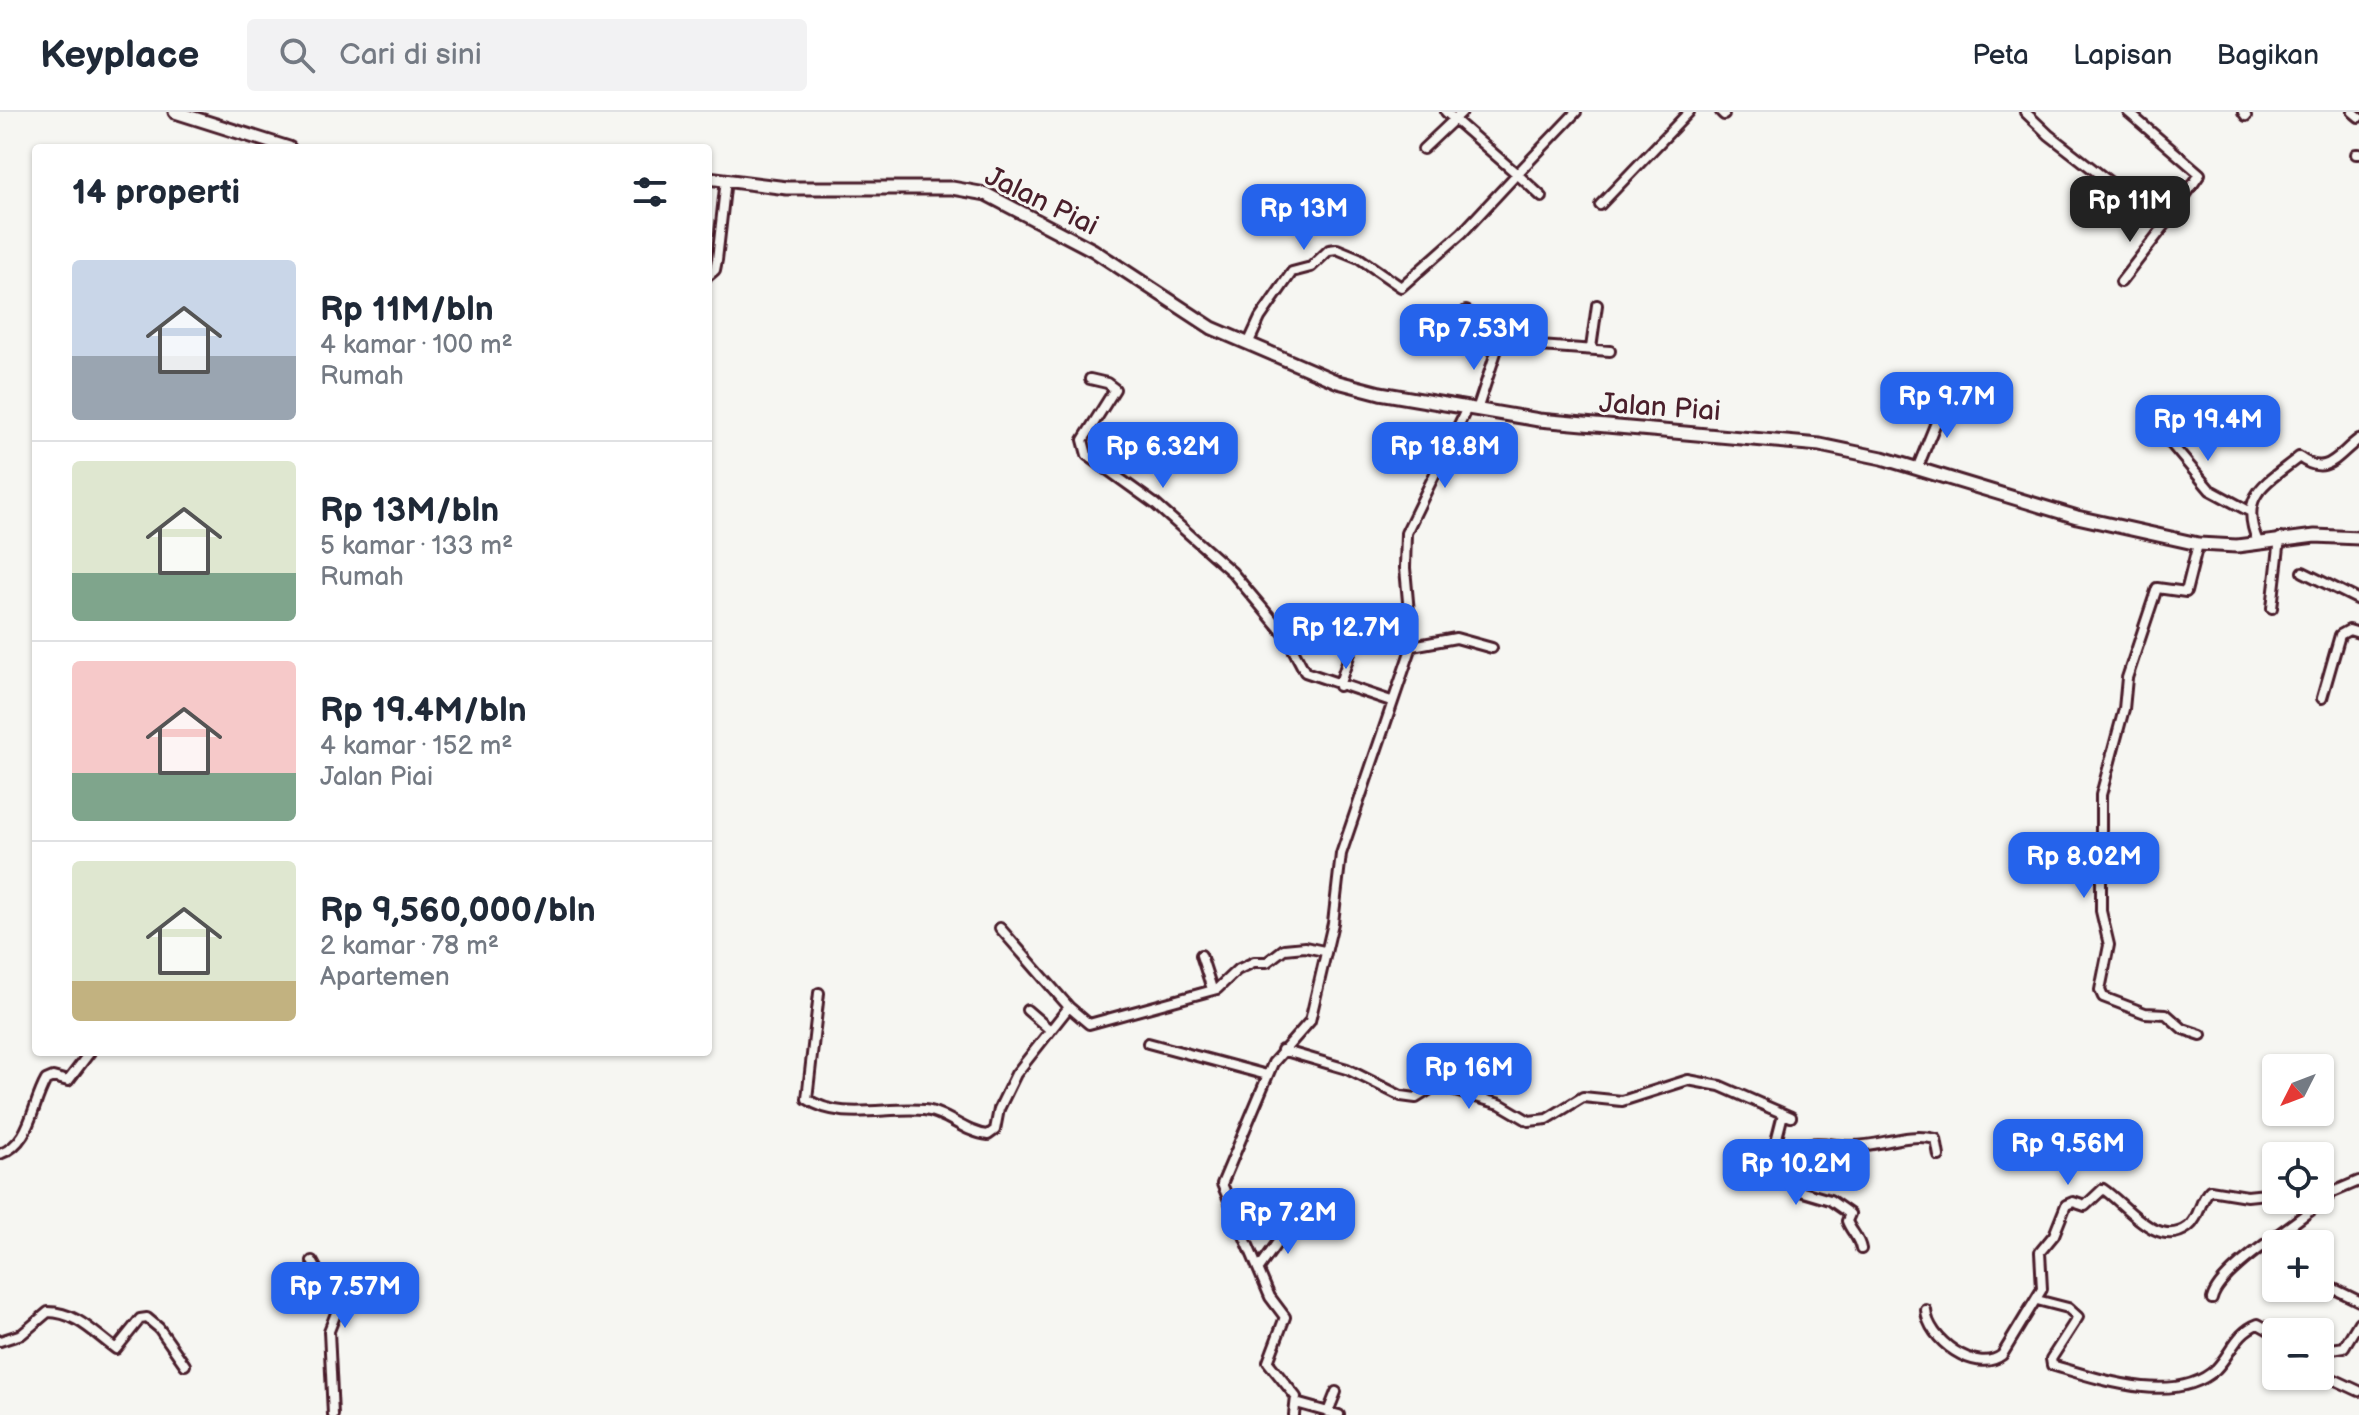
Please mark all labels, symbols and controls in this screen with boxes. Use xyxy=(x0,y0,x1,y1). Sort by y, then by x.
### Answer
search box xyxy=(247,19,807,91)
text: Keyplace xyxy=(40,33,199,78)
icon: search xyxy=(275,33,319,77)
text: Cari di sini xyxy=(339,37,482,73)
text: Peta xyxy=(1972,39,2029,72)
text: Lapisan xyxy=(2073,39,2172,72)
text: Bagikan xyxy=(2216,39,2319,72)
street label: Jalan Piai xyxy=(979,160,1103,243)
icon: filters xyxy=(628,170,672,214)
text: 14 properti xyxy=(72,172,240,213)
pin: Rp 11M xyxy=(2065,176,2195,244)
pin: Rp 13M xyxy=(1239,184,1369,252)
text: Rp 11M xyxy=(2088,186,2172,217)
text: Rp 13M xyxy=(1260,194,1348,225)
text: Rp 11M/bln xyxy=(320,289,494,330)
icon: home xyxy=(136,292,232,388)
pin: Rp 7.53M xyxy=(1391,304,1557,372)
text: Rp 7.53M xyxy=(1418,314,1530,345)
text: 4 kamar · 100 m² xyxy=(320,330,513,361)
text: Rumah xyxy=(320,361,404,392)
pin: Rp 9.7M xyxy=(1873,372,2021,440)
text: Rp 9.7M xyxy=(1898,382,1996,413)
street label: Jalan Piai xyxy=(1598,387,1722,428)
pin: Rp 19.4M xyxy=(2125,395,2291,463)
text: Rp 19.4M xyxy=(2153,405,2263,436)
pin: Rp 6.32M xyxy=(1080,422,1246,490)
pin: Rp 18.8M xyxy=(1362,422,1528,490)
text: Rp 6.32M xyxy=(1106,432,1220,463)
text: Rp 18.8M xyxy=(1390,432,1500,463)
text: Rp 13M/bln xyxy=(320,490,499,531)
icon: home xyxy=(136,493,232,589)
text: 5 kamar · 133 m² xyxy=(320,531,513,562)
text: Rumah xyxy=(320,562,404,593)
pin: Rp 12.7M xyxy=(1263,603,1429,671)
text: Rp 12.7M xyxy=(1292,613,1400,644)
text: Rp 19.4M/bln xyxy=(320,690,527,731)
icon: home xyxy=(136,693,232,789)
text: 4 kamar · 152 m² xyxy=(320,731,513,762)
text: Jalan Piai xyxy=(320,762,433,793)
pin: Rp 8.02M xyxy=(2001,832,2167,900)
text: Rp 8.02M xyxy=(2026,842,2142,873)
text: Rp 9,560,000/bln xyxy=(320,890,596,931)
icon: home xyxy=(136,893,232,989)
text: 2 kamar · 78 m² xyxy=(320,931,499,962)
text: Apartemen xyxy=(320,962,450,993)
pin: Rp 16M xyxy=(1404,1043,1534,1111)
text: Rp 16M xyxy=(1425,1053,1513,1084)
north arrow xyxy=(2262,1054,2334,1126)
map controls xyxy=(2262,1054,2334,1390)
pin: Rp 9.56M xyxy=(1985,1119,2151,1187)
text: Rp 9.56M xyxy=(2011,1129,2125,1160)
pin: Rp 10.2M xyxy=(1713,1139,1879,1207)
button: locate xyxy=(2262,1142,2334,1214)
text: Rp 10.2M xyxy=(1741,1149,1851,1180)
pin: Rp 7.2M xyxy=(1214,1188,1362,1256)
text: Rp 7.2M xyxy=(1239,1198,1337,1229)
button: + xyxy=(2262,1230,2334,1302)
pin: Rp 7.57M xyxy=(262,1262,428,1330)
text: Rp 7.57M xyxy=(289,1272,401,1303)
button: − xyxy=(2262,1318,2334,1390)

